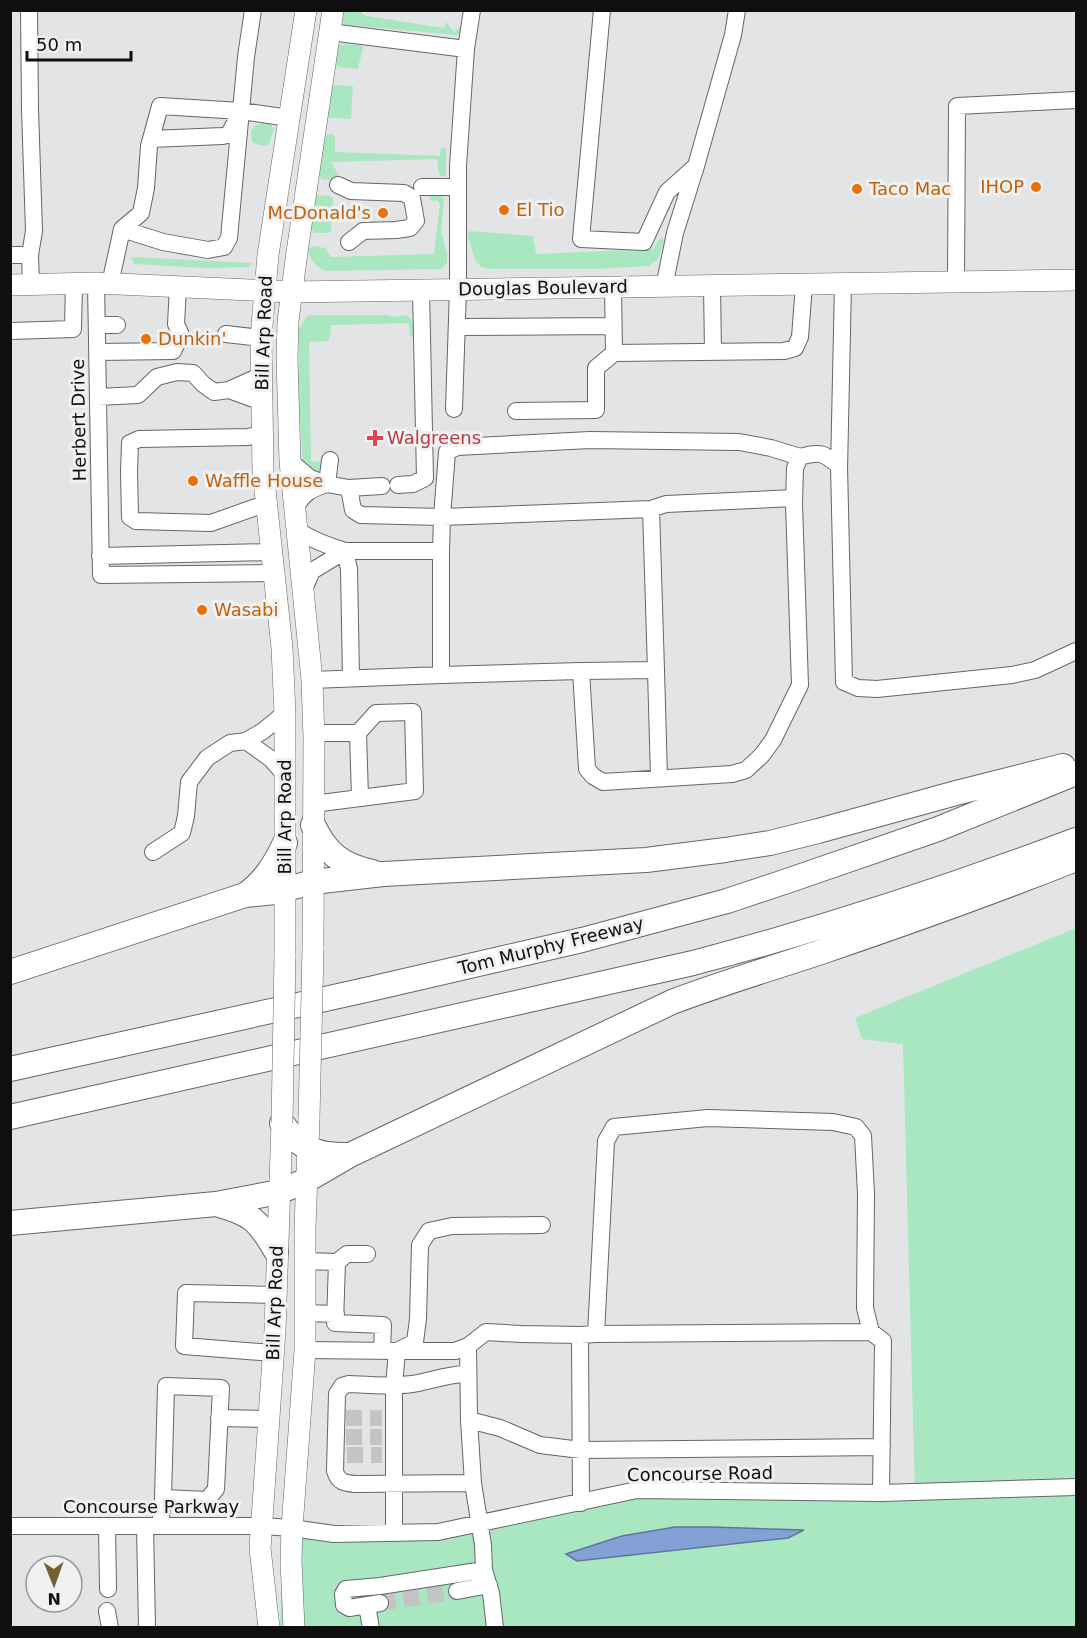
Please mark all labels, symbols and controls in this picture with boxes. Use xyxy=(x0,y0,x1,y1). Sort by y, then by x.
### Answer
scale bar xyxy=(27,24,130,62)
text: 50 m xyxy=(36,34,82,55)
place label: IHOP xyxy=(980,176,1024,197)
place label: Taco Mac xyxy=(868,178,951,199)
marker: IHOP xyxy=(1029,180,1043,194)
marker: Taco Mac xyxy=(850,182,864,196)
place label: El Tio xyxy=(516,199,565,220)
place label: McDonald's xyxy=(268,202,371,223)
marker: El Tio xyxy=(497,203,511,217)
marker: McDonald's xyxy=(376,206,390,220)
street label: Bill Arp Road xyxy=(251,275,276,391)
street label: Douglas Boulevard xyxy=(458,276,628,299)
place label: Dunkin' xyxy=(158,328,226,349)
marker: Dunkin' xyxy=(139,332,153,346)
street label: Herbert Drive xyxy=(67,358,90,482)
place label: Walgreens xyxy=(387,427,481,448)
marker: Walgreens xyxy=(368,431,382,445)
place label: Waffle House xyxy=(205,470,323,491)
marker: Waffle House xyxy=(186,474,200,488)
place label: Wasabi xyxy=(214,599,279,620)
marker: Wasabi xyxy=(195,603,209,617)
street label: Bill Arp Road xyxy=(274,759,295,875)
street label: Tom Murphy Freeway xyxy=(455,912,646,979)
street label: Bill Arp Road xyxy=(262,1245,287,1361)
street label: Concourse Road xyxy=(627,1462,773,1485)
street label: Concourse Parkway xyxy=(63,1496,239,1517)
north arrow xyxy=(24,1554,84,1614)
text: N xyxy=(47,1589,61,1608)

